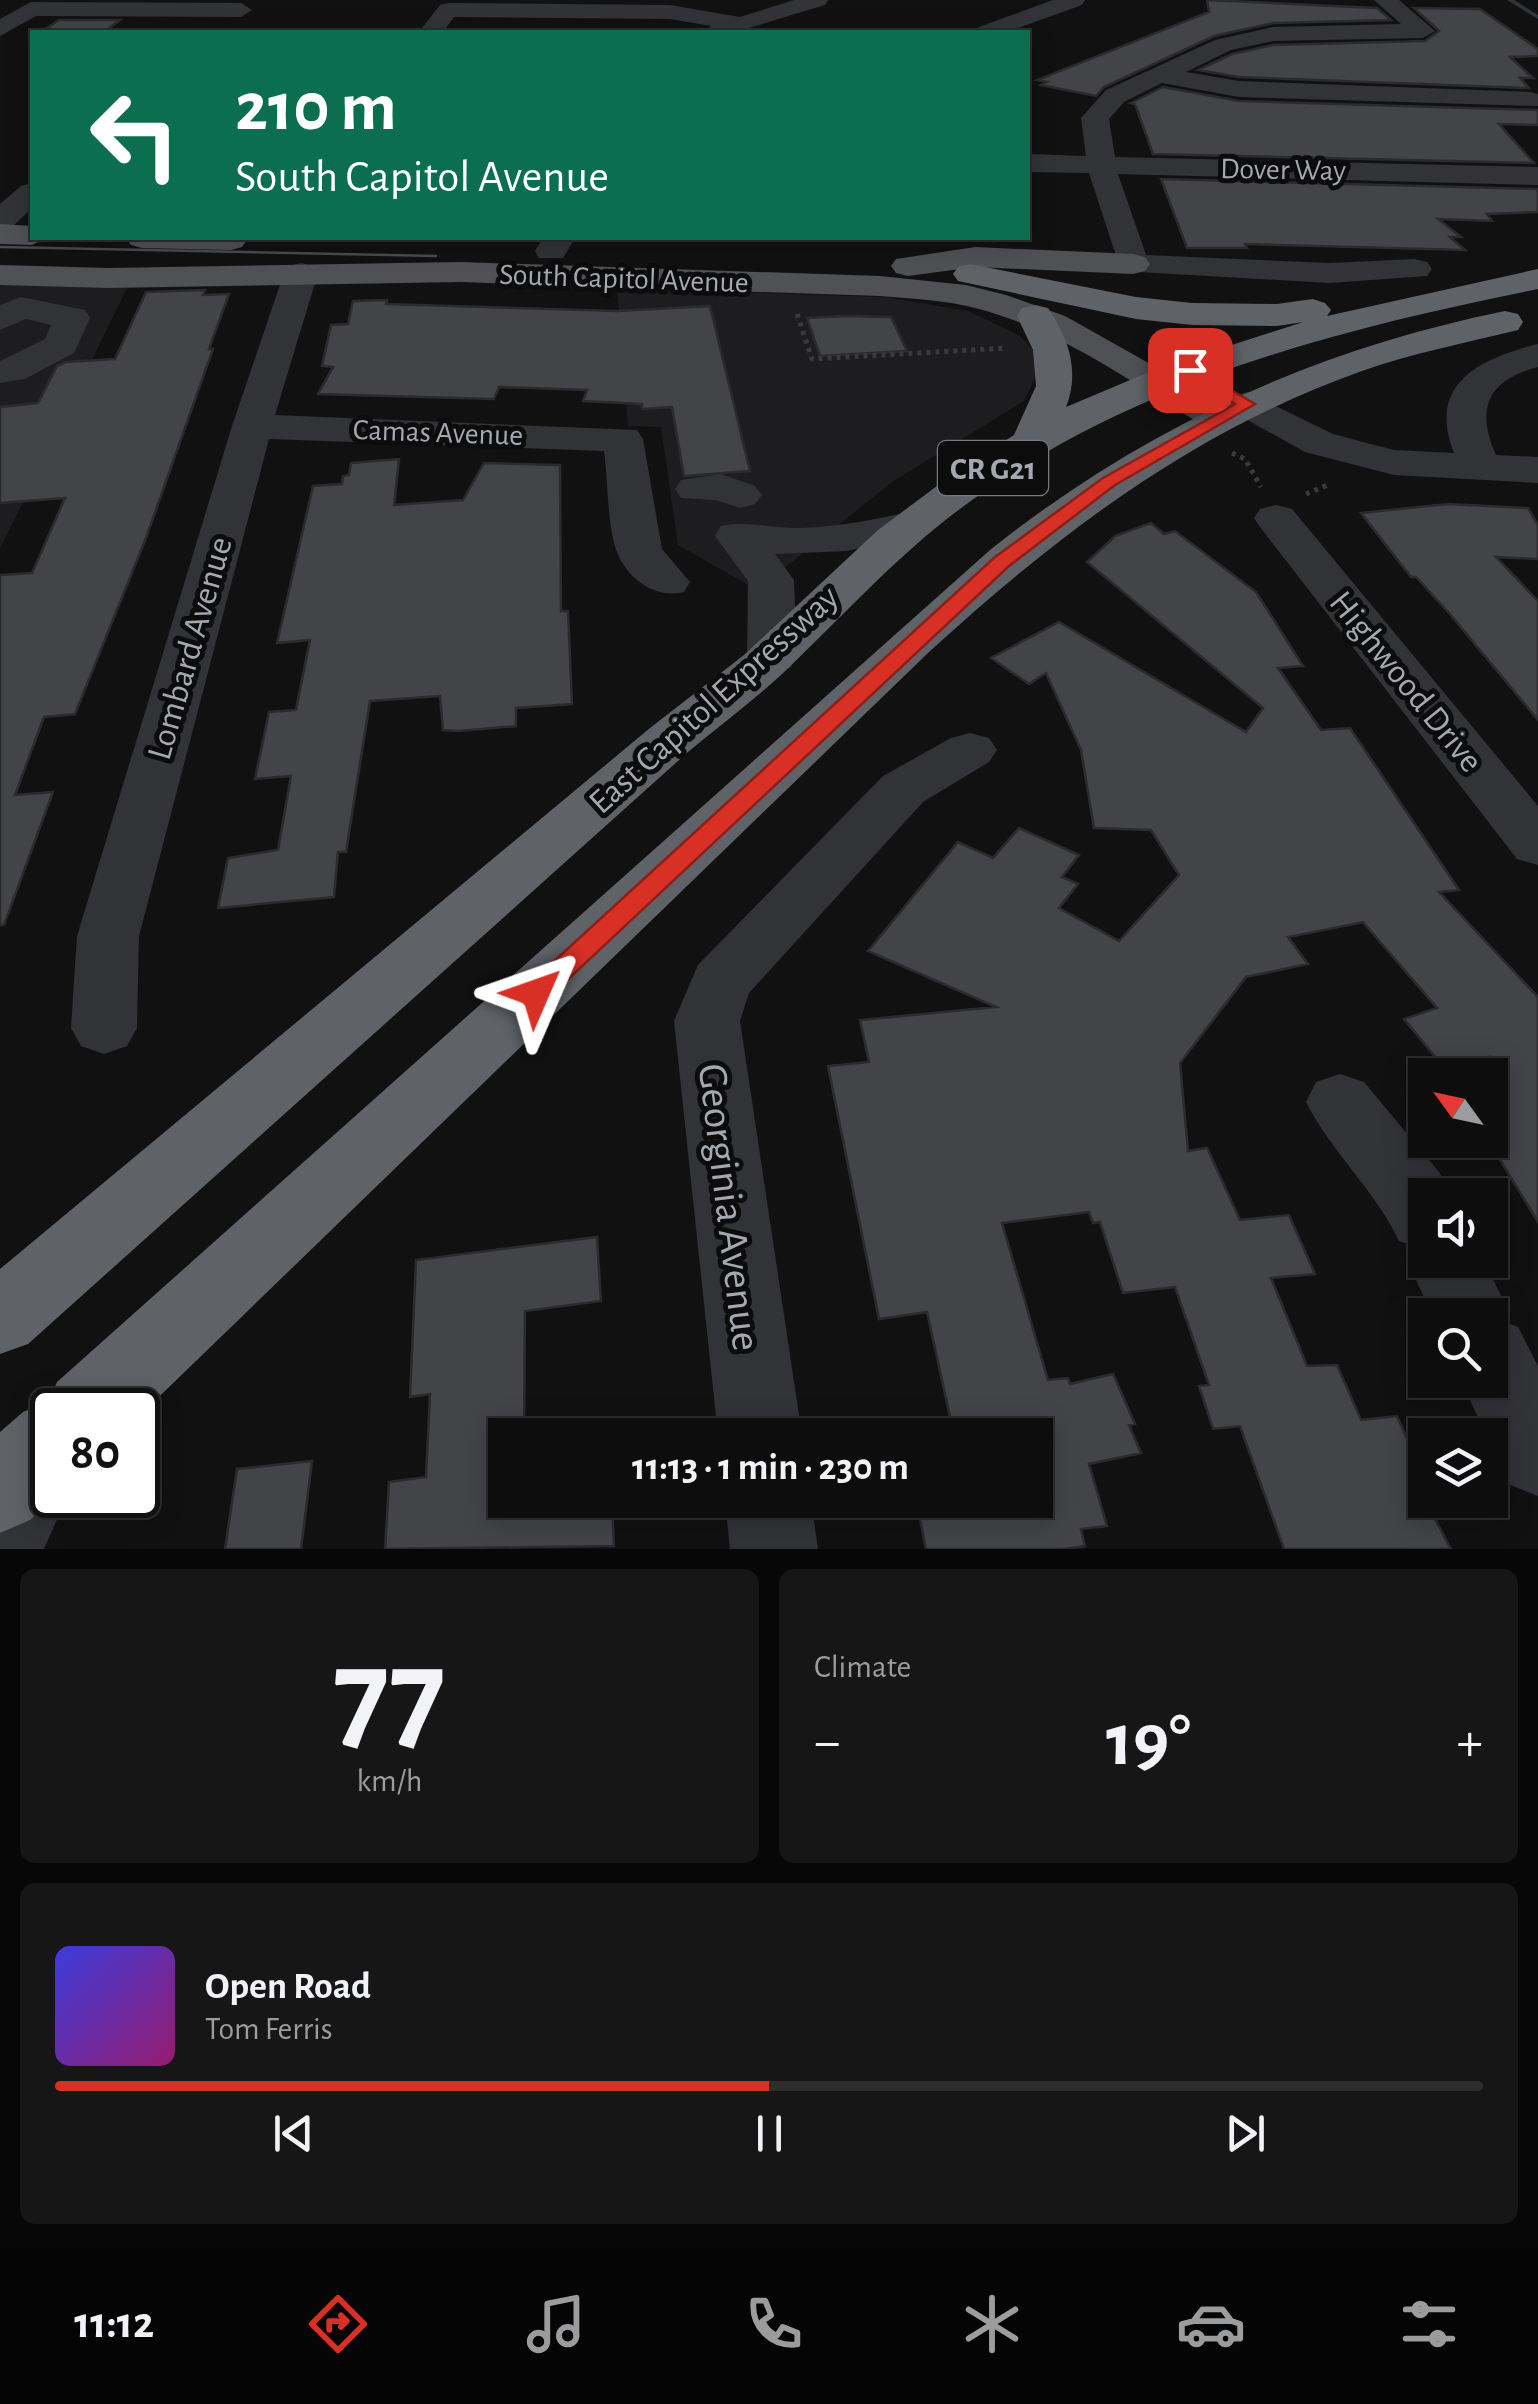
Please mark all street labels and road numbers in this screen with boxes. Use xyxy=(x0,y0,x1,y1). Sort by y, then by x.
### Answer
street label: Dover Way xyxy=(1220,154,1346,186)
street label: South Capitol Avenue xyxy=(499,260,749,298)
street label: Camas Avenue xyxy=(352,415,524,451)
road number: CR G21 xyxy=(938,441,1048,495)
street label: Lombard Avenue xyxy=(142,533,239,764)
street label: East Capitol Expressway xyxy=(583,579,845,821)
street label: Highwood Drive xyxy=(1323,585,1489,779)
street label: Georginia Avenue xyxy=(691,1061,767,1353)

